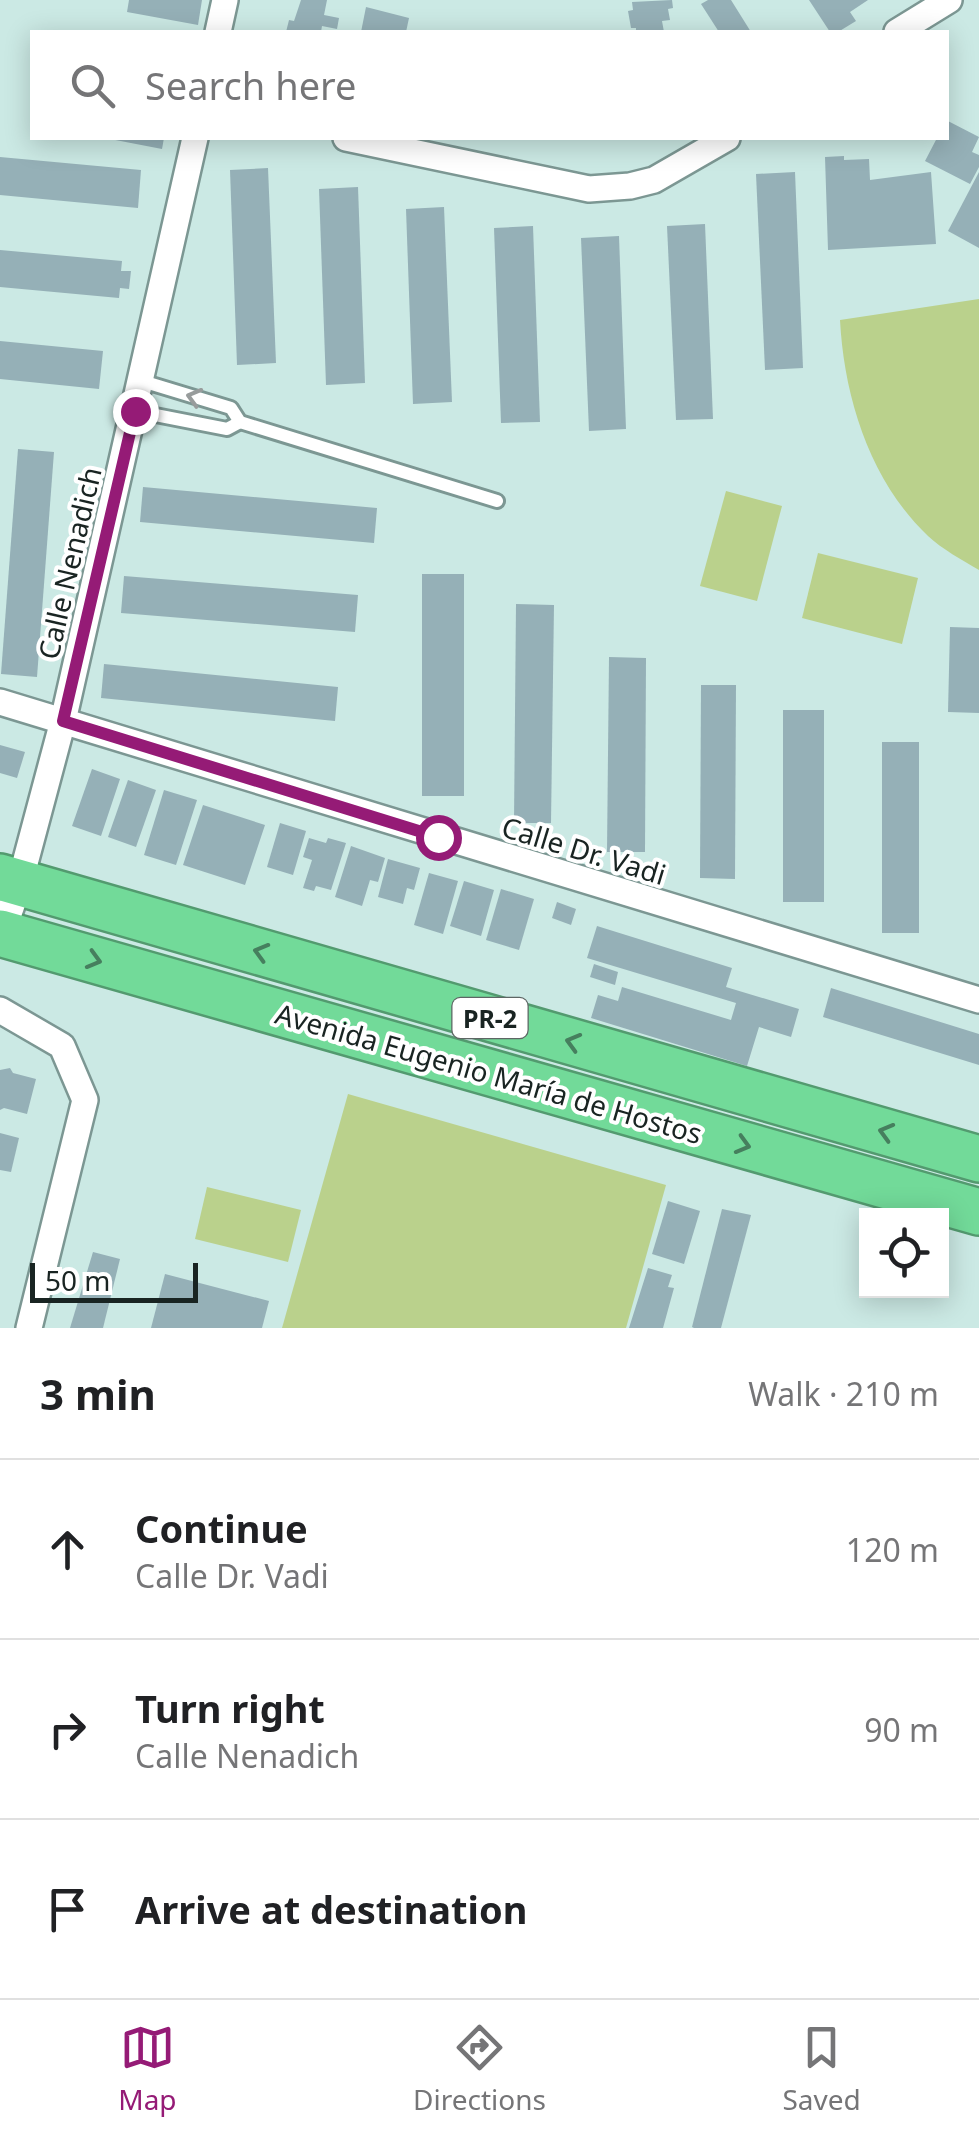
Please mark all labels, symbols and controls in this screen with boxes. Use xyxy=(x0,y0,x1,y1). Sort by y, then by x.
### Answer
search box xyxy=(30,30,949,140)
icon: search xyxy=(65,58,120,113)
text: Search here xyxy=(145,59,356,111)
one-way arrow xyxy=(186,388,203,409)
route end xyxy=(113,389,159,435)
street label: Calle Nenadich xyxy=(28,463,110,663)
street label: Calle Dr. Vadi xyxy=(497,807,671,893)
route start xyxy=(416,815,462,861)
one-way arrow xyxy=(253,942,270,963)
one-way arrow xyxy=(85,948,102,969)
street label: Avenida Eugenio María de Hostos xyxy=(271,994,707,1152)
road number: PR-2 xyxy=(452,998,528,1038)
one-way arrow xyxy=(565,1032,582,1053)
one-way arrow xyxy=(878,1123,895,1144)
one-way arrow xyxy=(734,1133,751,1154)
map controls xyxy=(859,1208,949,1298)
button: locate xyxy=(859,1208,949,1298)
scale bar xyxy=(30,1258,198,1302)
text: 50 m xyxy=(45,1261,111,1299)
text: 3 min xyxy=(40,1365,156,1422)
text: Walk · 210 m xyxy=(748,1372,939,1415)
text: Continue xyxy=(135,1502,308,1554)
icon: ahead xyxy=(40,1522,95,1577)
text: 120 m xyxy=(846,1528,939,1571)
text: Calle Dr. Vadi xyxy=(135,1554,329,1597)
text: Turn right xyxy=(135,1682,325,1734)
icon: right xyxy=(40,1702,95,1757)
text: 90 m xyxy=(864,1708,939,1751)
text: Calle Nenadich xyxy=(135,1734,359,1777)
icon: arrive xyxy=(40,1882,95,1937)
text: Arrive at destination xyxy=(135,1883,527,1935)
tab: Map xyxy=(118,2020,177,2118)
tab: Directions xyxy=(413,2020,546,2118)
tab: Saved xyxy=(782,2020,861,2118)

